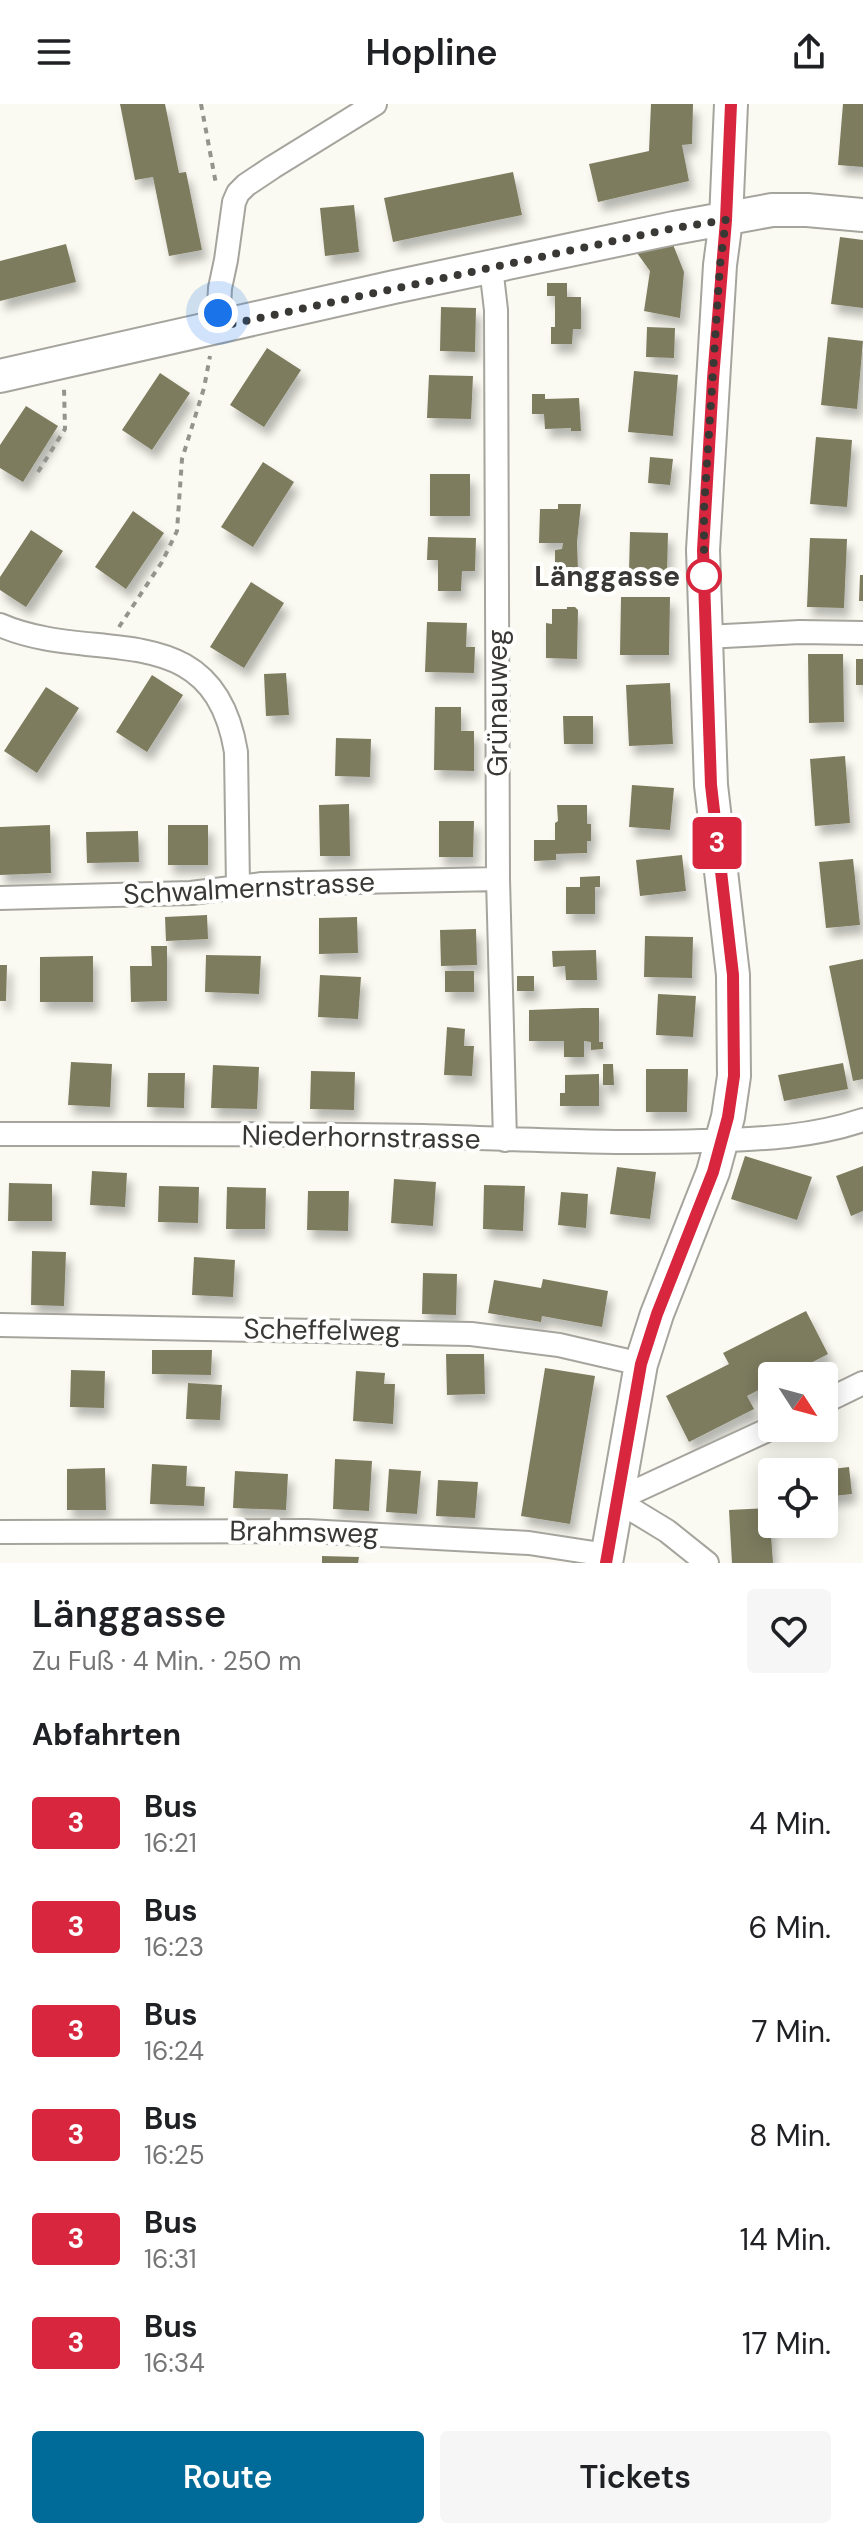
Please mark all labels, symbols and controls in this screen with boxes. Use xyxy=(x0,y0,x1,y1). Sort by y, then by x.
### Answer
text: Hopline xyxy=(365,29,498,76)
icon: menu xyxy=(32,30,76,74)
icon: share xyxy=(787,30,831,74)
your location xyxy=(198,293,238,333)
place label: Länggasse xyxy=(534,558,680,595)
marker: Länggasse xyxy=(687,559,721,593)
street label: Grünauweg xyxy=(479,629,516,777)
line badge: 3 xyxy=(691,817,743,869)
text: 3 xyxy=(709,824,725,861)
street label: Schwalmernstrasse xyxy=(122,863,376,913)
street label: Niederhornstrasse xyxy=(241,1116,481,1158)
street label: Scheffelweg xyxy=(243,1310,401,1350)
north arrow xyxy=(758,1362,838,1442)
map controls xyxy=(758,1362,838,1538)
button: locate xyxy=(758,1458,838,1538)
street label: Brahmsweg xyxy=(229,1512,379,1552)
text: Länggasse xyxy=(32,1589,226,1639)
button: heart xyxy=(747,1589,831,1673)
text: Zu Fuß · 4 Min. · 250 m xyxy=(32,1644,301,1678)
text: Abfahrten xyxy=(32,1715,181,1754)
text: Bus xyxy=(144,1787,198,1826)
text: 3 xyxy=(68,1804,84,1841)
text: 4 Min. xyxy=(749,1804,831,1843)
text: 16:21 xyxy=(144,1826,197,1860)
text: Bus xyxy=(144,1891,198,1930)
text: 3 xyxy=(68,1908,84,1945)
text: 6 Min. xyxy=(749,1908,831,1947)
text: 16:23 xyxy=(144,1930,204,1964)
text: Bus xyxy=(144,1995,198,2034)
text: 3 xyxy=(68,2012,84,2049)
text: 7 Min. xyxy=(751,2012,831,2051)
text: 16:24 xyxy=(144,2034,204,2068)
text: Bus xyxy=(144,2099,198,2138)
text: 3 xyxy=(68,2116,84,2153)
text: 8 Min. xyxy=(749,2116,831,2155)
text: 16:25 xyxy=(144,2138,205,2172)
text: Bus xyxy=(144,2203,198,2242)
text: 3 xyxy=(68,2220,84,2257)
text: 14 Min. xyxy=(740,2220,831,2259)
text: 16:31 xyxy=(144,2242,197,2276)
text: Bus xyxy=(144,2307,198,2346)
text: 3 xyxy=(68,2324,84,2361)
text: 17 Min. xyxy=(742,2324,831,2363)
text: 16:34 xyxy=(144,2346,205,2380)
button: Route xyxy=(32,2431,424,2523)
button: Tickets xyxy=(440,2431,831,2523)

